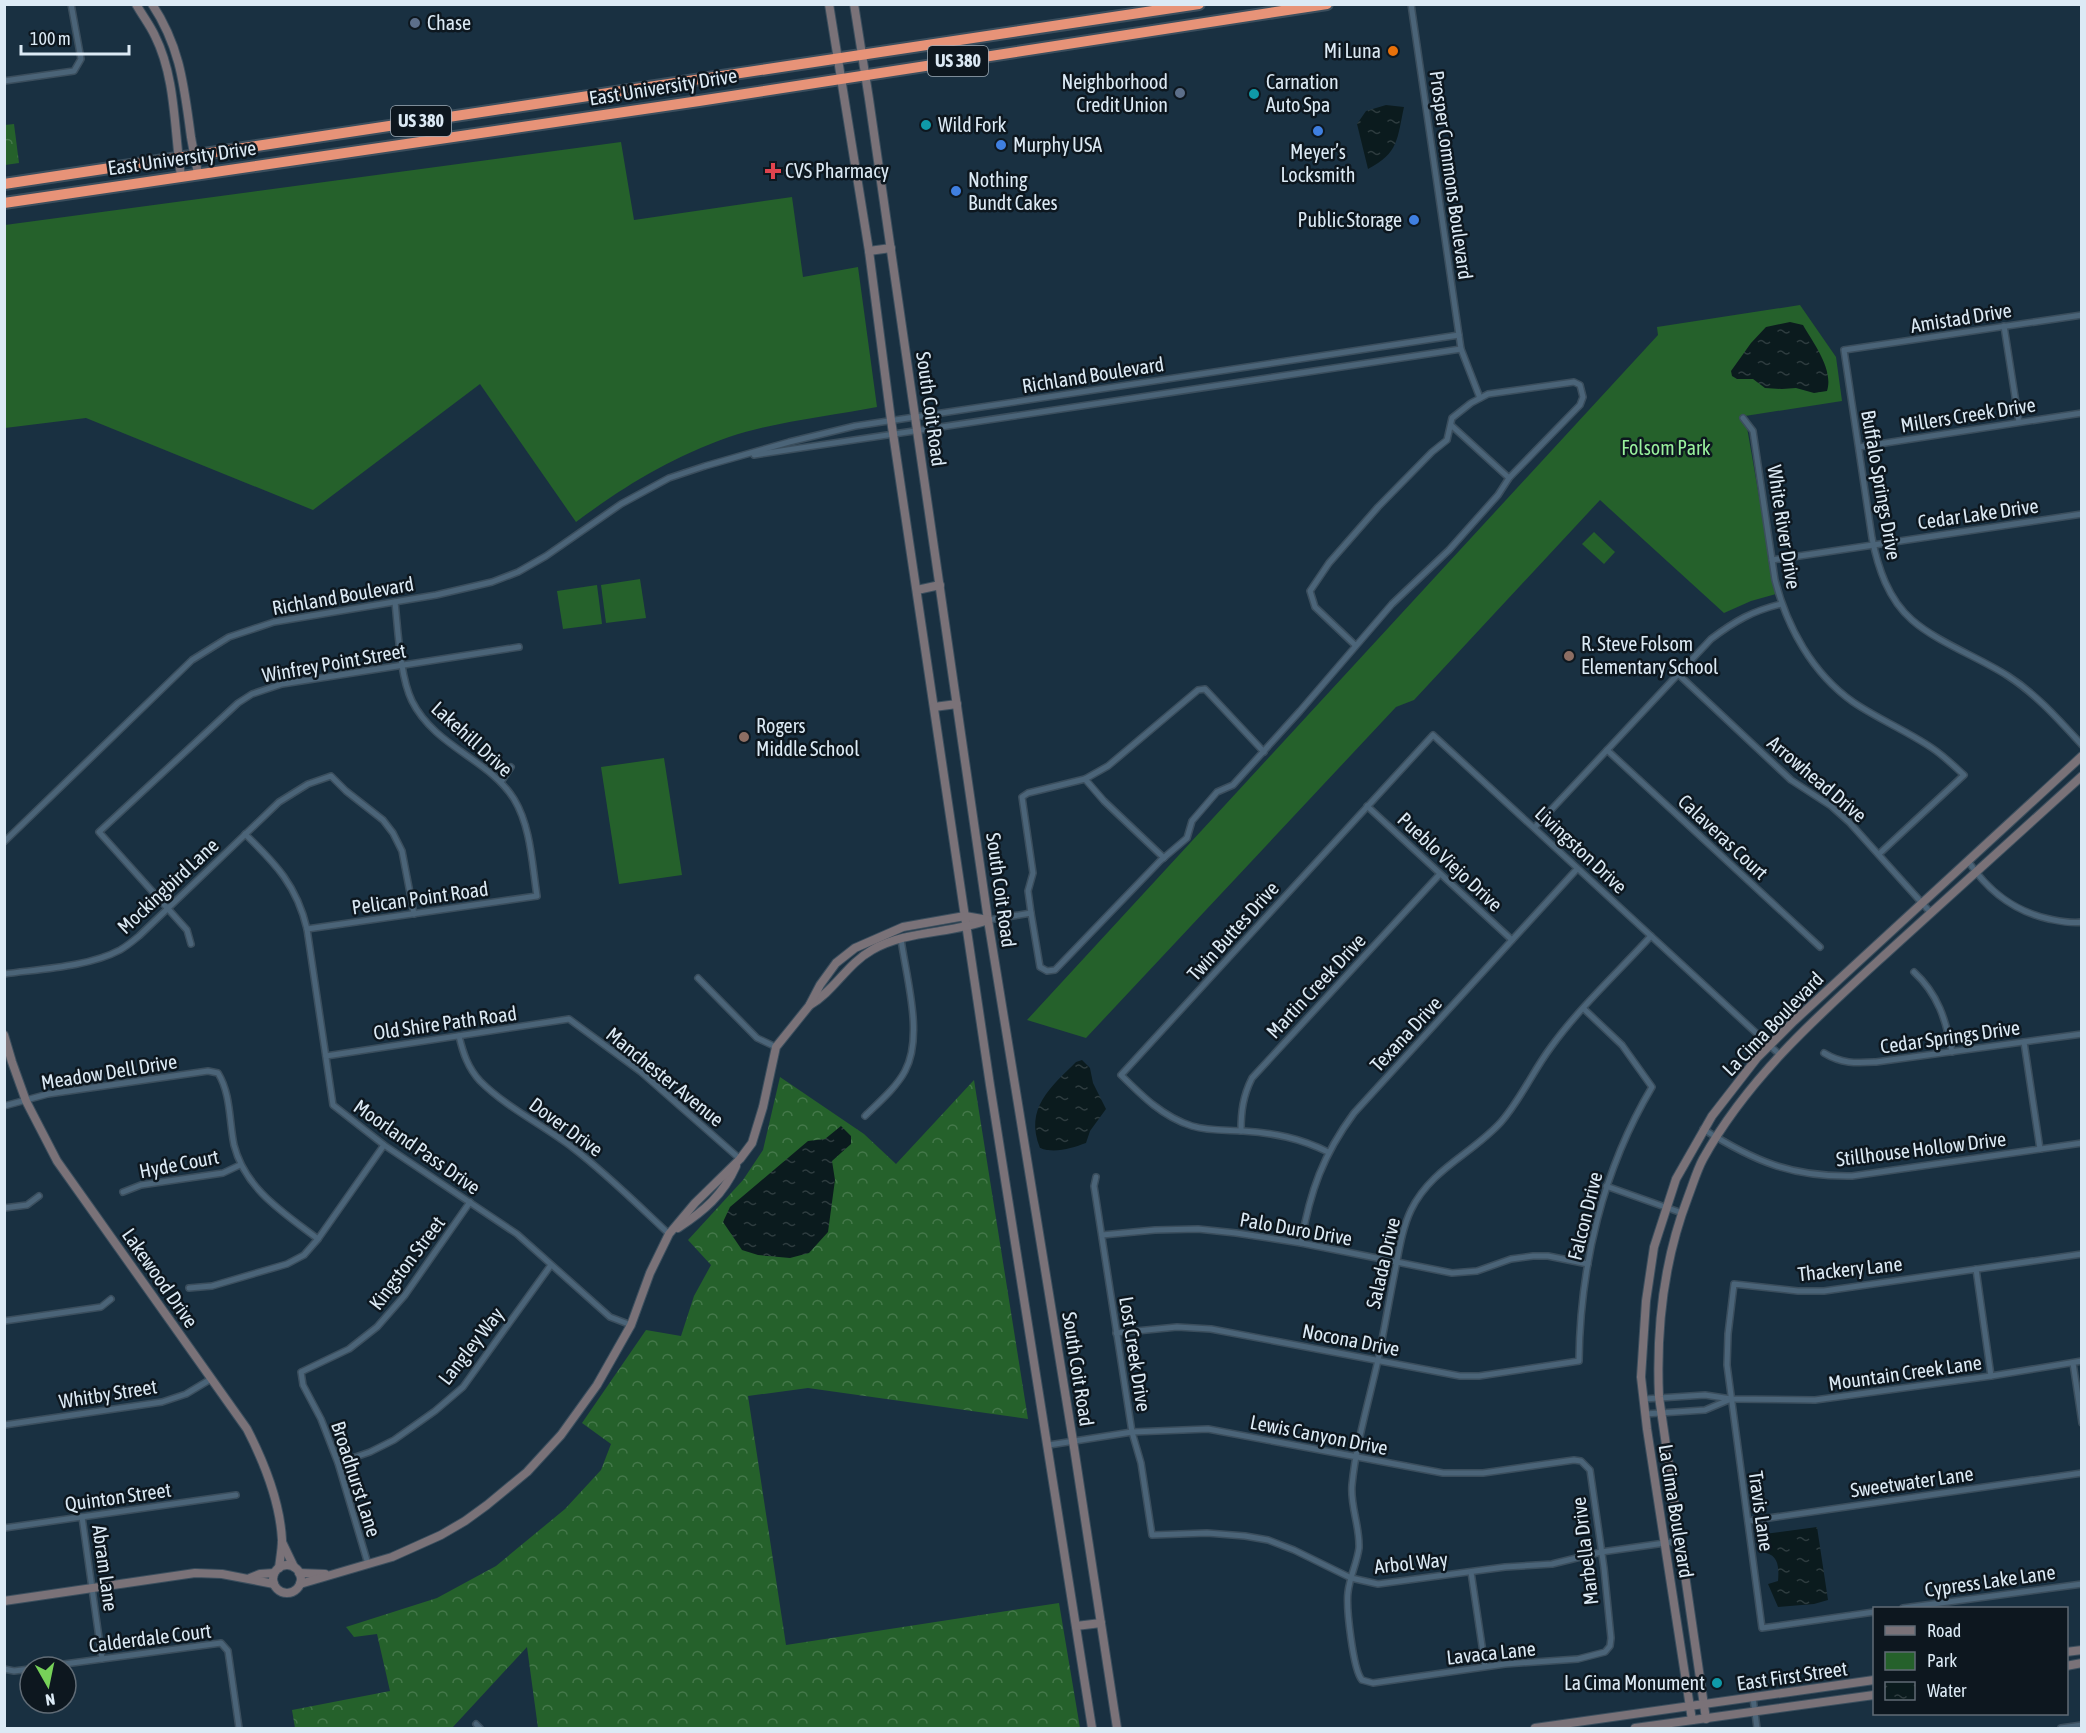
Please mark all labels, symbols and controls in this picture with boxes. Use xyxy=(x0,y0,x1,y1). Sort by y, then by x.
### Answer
place label: Chase xyxy=(427,11,471,34)
marker: Chase xyxy=(408,16,422,30)
scale bar xyxy=(21,18,129,56)
text: 100 m xyxy=(30,28,71,49)
place label: Mi Luna xyxy=(1324,39,1381,62)
marker: Mi Luna xyxy=(1386,44,1400,58)
road number: US 380 xyxy=(928,46,988,76)
street label: East University Drive xyxy=(587,63,739,110)
street label: Prosper Commons Boulevard xyxy=(1425,69,1478,281)
place label: Neighborhood Credit Union xyxy=(1061,70,1168,116)
place label: Carnation Auto Spa xyxy=(1266,70,1339,116)
marker: Neighborhood Credit Union xyxy=(1173,86,1187,100)
marker: Carnation Auto Spa xyxy=(1247,87,1261,101)
road number: US 380 xyxy=(391,106,451,136)
place label: Wild Fork xyxy=(938,113,1006,136)
marker: Wild Fork xyxy=(919,118,933,132)
marker: Meyer’s Locksmith xyxy=(1311,124,1325,138)
place label: Murphy USA xyxy=(1013,133,1102,156)
street label: East University Drive xyxy=(106,136,258,179)
marker: Murphy USA xyxy=(994,138,1008,152)
place label: Meyer’s Locksmith xyxy=(1281,140,1355,186)
place label: CVS Pharmacy xyxy=(785,159,889,182)
marker: CVS Pharmacy xyxy=(766,164,780,178)
place label: Nothing Bundt Cakes xyxy=(968,168,1058,214)
marker: Nothing Bundt Cakes xyxy=(949,184,963,198)
place label: Public Storage xyxy=(1298,208,1402,231)
marker: Public Storage xyxy=(1407,213,1421,227)
street label: Amistad Drive xyxy=(1909,298,2013,337)
street label: South Coit Road xyxy=(912,350,951,468)
street label: Richland Boulevard xyxy=(1020,352,1166,397)
street label: Millers Creek Drive xyxy=(1899,392,2037,437)
street label: Buffalo Springs Drive xyxy=(1857,408,1906,562)
park label: Folsom Park xyxy=(1621,436,1711,459)
street label: White River Drive xyxy=(1763,463,1806,591)
street label: Cedar Lake Drive xyxy=(1916,494,2040,533)
street label: Richland Boulevard xyxy=(270,572,416,619)
place label: R. Steve Folsom Elementary School xyxy=(1581,632,1719,678)
street label: Winfrey Point Street xyxy=(260,638,408,686)
marker: R. Steve Folsom Elementary School xyxy=(1562,649,1576,663)
street label: Lakehill Drive xyxy=(427,696,518,781)
place label: Rogers Middle School xyxy=(756,714,860,760)
marker: Rogers Middle School xyxy=(737,730,751,744)
street label: Arrowhead Drive xyxy=(1763,731,1871,827)
street label: Calaveras Court xyxy=(1674,789,1773,884)
street label: Livingston Drive xyxy=(1531,801,1632,898)
street label: Pueblo Viejo Drive xyxy=(1393,807,1507,916)
street label: South Coit Road xyxy=(982,831,1021,949)
street label: Mockingbird Lane xyxy=(113,833,223,938)
street label: Twin Buttes Drive xyxy=(1182,876,1283,985)
street label: Pelican Point Road xyxy=(350,877,490,918)
street label: Martin Creek Drive xyxy=(1261,929,1370,1043)
street label: La Cima Boulevard xyxy=(1717,967,1828,1080)
street label: Texana Drive xyxy=(1365,991,1446,1076)
street label: Old Shire Path Road xyxy=(372,1001,518,1044)
street label: Cedar Springs Drive xyxy=(1879,1015,2021,1058)
street label: Manchester Avenue xyxy=(602,1022,729,1131)
street label: Meadow Dell Drive xyxy=(39,1049,179,1094)
street label: Dover Drive xyxy=(525,1092,607,1161)
street label: Moorland Pass Drive xyxy=(350,1094,485,1199)
street label: Stillhouse Hollow Drive xyxy=(1835,1127,2007,1170)
street label: Hyde Court xyxy=(137,1144,221,1182)
street label: Falcon Drive xyxy=(1562,1169,1607,1262)
street label: Palo Duro Drive xyxy=(1238,1207,1354,1250)
street label: Kingston Street xyxy=(364,1211,449,1314)
street label: Salada Drive xyxy=(1361,1215,1404,1311)
street label: Lakewood Drive xyxy=(118,1224,203,1332)
street label: Thackery Lane xyxy=(1797,1252,1903,1285)
street label: Lost Creek Drive xyxy=(1115,1295,1156,1413)
street label: Langley Way xyxy=(433,1302,508,1389)
street label: South Coit Road xyxy=(1058,1310,1099,1428)
street label: Nocona Drive xyxy=(1301,1319,1402,1360)
street label: Mountain Creek Lane xyxy=(1827,1350,1983,1395)
street label: Whitby Street xyxy=(57,1374,159,1413)
street label: Lewis Canyon Drive xyxy=(1248,1410,1390,1459)
street label: Broadhurst Lane xyxy=(327,1418,386,1540)
street label: La Cima Boulevard xyxy=(1655,1442,1698,1579)
street label: Sweetwater Lane xyxy=(1849,1461,1975,1502)
street label: Travis Lane xyxy=(1744,1469,1779,1553)
street label: Quinton Street xyxy=(63,1478,173,1515)
street label: Marbella Drive xyxy=(1566,1496,1603,1606)
street label: Abram Lane xyxy=(88,1523,123,1613)
street label: Arbol Way xyxy=(1373,1547,1449,1578)
street label: Cypress Lake Lane xyxy=(1923,1560,2057,1601)
legend xyxy=(1873,1607,2068,1715)
street label: Calderdale Court xyxy=(87,1619,213,1656)
text: Road xyxy=(1927,1620,1961,1641)
street label: Lavaca Lane xyxy=(1445,1636,1537,1669)
text: Park xyxy=(1927,1650,1957,1671)
north arrow xyxy=(18,1655,78,1715)
street label: East First Street xyxy=(1735,1656,1849,1695)
place label: La Cima Monument xyxy=(1564,1671,1705,1694)
marker: La Cima Monument xyxy=(1710,1676,1724,1690)
text: Water xyxy=(1927,1680,1967,1701)
text: N xyxy=(44,1690,56,1709)

